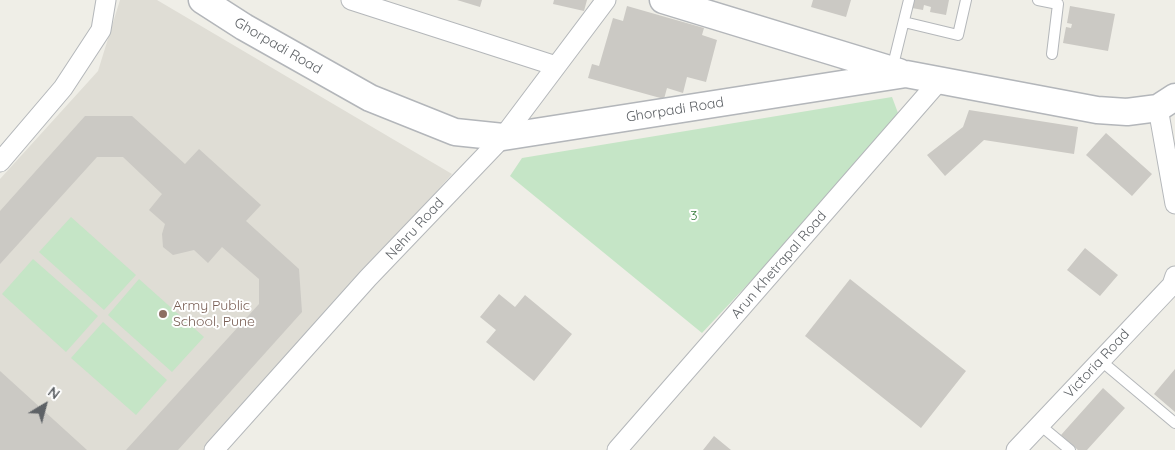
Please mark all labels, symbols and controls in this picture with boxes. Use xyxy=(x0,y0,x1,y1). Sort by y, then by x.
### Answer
street label: Ghorpadi Road xyxy=(231,14,325,78)
street label: Ghorpadi Road xyxy=(625,94,725,126)
street label: Nehru Road xyxy=(382,195,448,263)
park label: 3 xyxy=(690,208,698,224)
street label: Arun Khetrapal Road xyxy=(728,208,830,322)
place label: Army Public School, Pune xyxy=(173,298,255,331)
marker: Army Public School, Pune xyxy=(157,308,169,320)
street label: Victoria Road xyxy=(1061,326,1133,402)
north arrow xyxy=(20,380,70,430)
text: N xyxy=(44,383,64,403)

